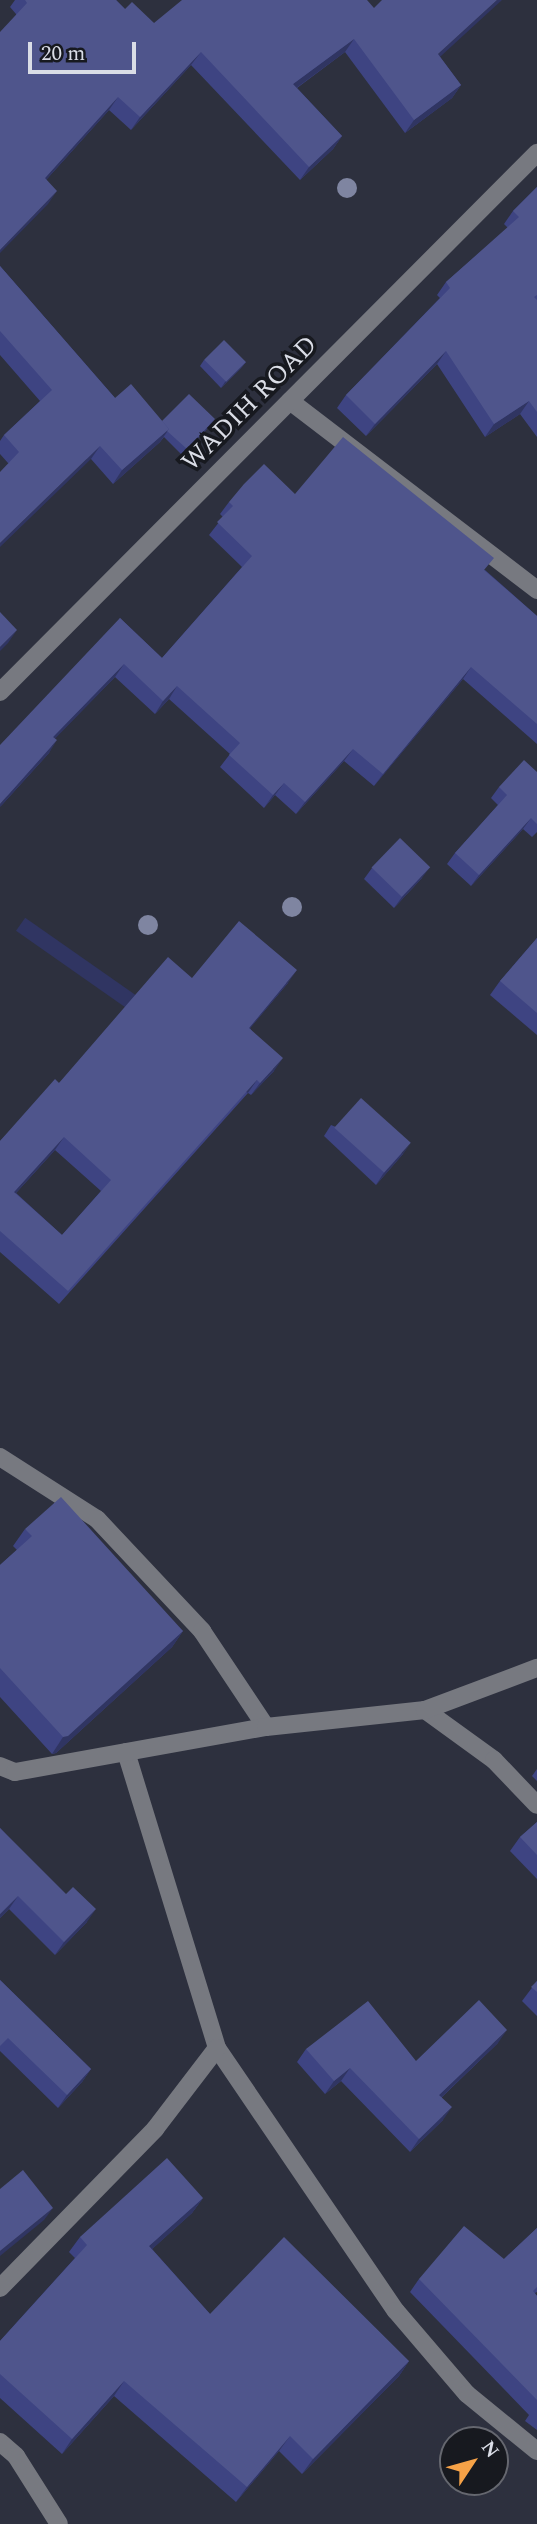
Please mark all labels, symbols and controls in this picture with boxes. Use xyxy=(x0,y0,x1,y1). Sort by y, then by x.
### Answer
scale bar xyxy=(32,28,140,72)
text: 20 m xyxy=(41,38,85,70)
street label: WADIH ROAD xyxy=(176,330,324,478)
north arrow xyxy=(439,2426,509,2496)
text: N xyxy=(473,2435,506,2464)

